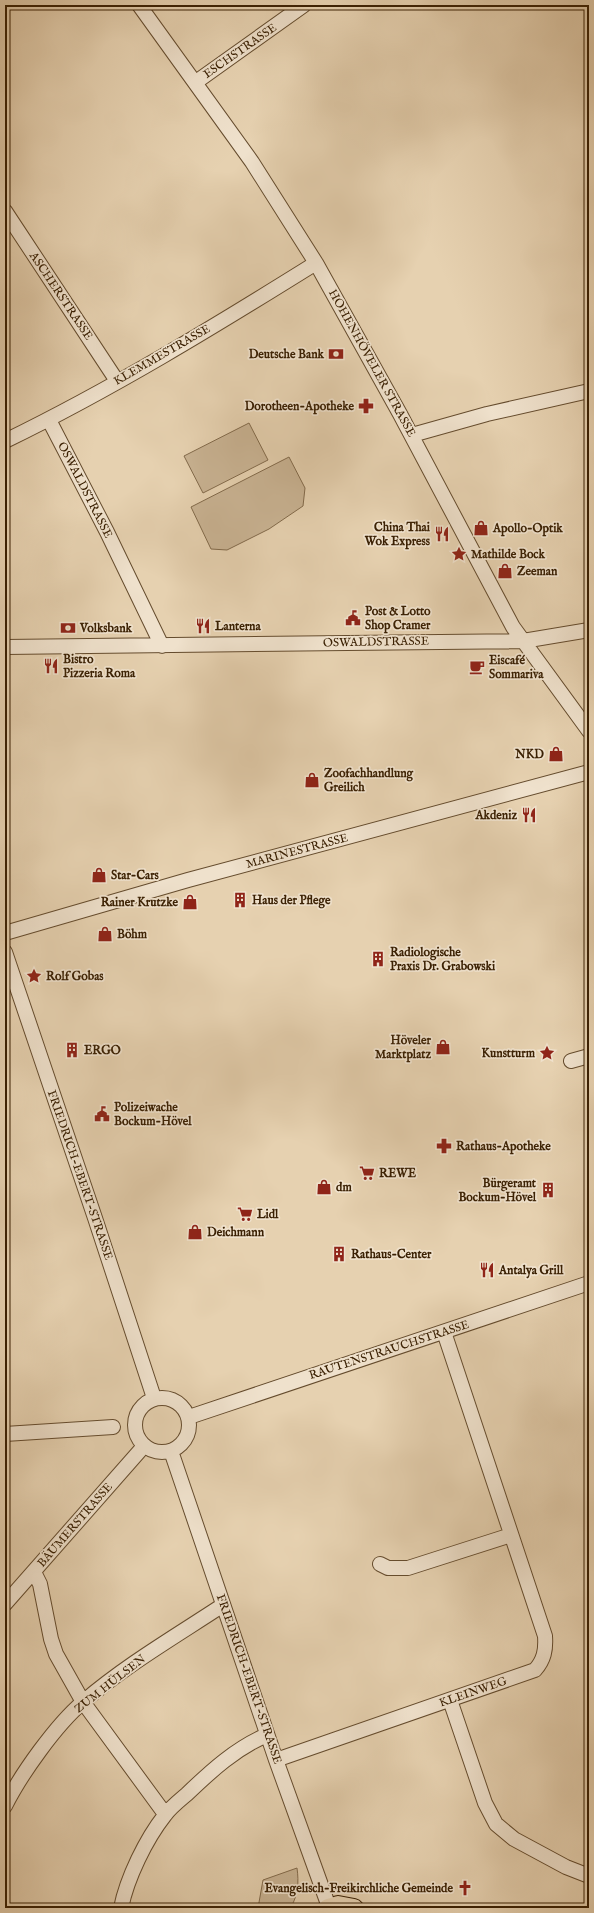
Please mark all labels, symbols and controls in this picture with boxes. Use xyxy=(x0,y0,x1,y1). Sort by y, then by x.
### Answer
street label: ESCHSTRASSE xyxy=(200,20,280,82)
street label: ASCHERSTRASSE xyxy=(25,248,96,343)
street label: HOHENHÖVELER STRASSE xyxy=(325,286,420,439)
street label: KLEMMESTRASSE xyxy=(111,321,213,389)
bank icon: Deutsche Bank xyxy=(327,345,345,363)
place label: Deutsche Bank xyxy=(249,347,325,362)
pharmacy icon: Dorotheen-Apotheke xyxy=(357,397,375,415)
place label: Dorotheen-Apotheke xyxy=(245,399,354,415)
street label: OSWALDSTRASSE xyxy=(54,439,116,541)
shop icon: Apollo-Optik xyxy=(472,519,490,537)
place label: China Thai Wok Express xyxy=(364,520,431,550)
place label: Apollo-Optik xyxy=(492,521,563,537)
restaurant icon: China Thai Wok Express xyxy=(433,525,451,543)
place icon: Mathilde Bock xyxy=(450,545,468,563)
place label: Mathilde Bock xyxy=(471,547,546,562)
shop icon: Zeeman xyxy=(496,562,514,580)
place label: Zeeman xyxy=(517,564,558,579)
place label: Post & Lotto Shop Cramer xyxy=(365,604,431,634)
public building icon: Post & Lotto Shop Cramer xyxy=(344,609,362,627)
restaurant icon: Lanterna xyxy=(194,617,212,635)
bank icon: Volksbank xyxy=(59,619,77,637)
place label: Lanterna xyxy=(214,619,262,634)
place label: Volksbank xyxy=(79,621,133,636)
street label: OSWALDSTRASSE xyxy=(323,634,429,650)
place label: Bistro Pizzeria Roma xyxy=(63,652,136,681)
place label: Eiscafé Sommariva xyxy=(489,653,544,682)
restaurant icon: Bistro Pizzeria Roma xyxy=(42,657,60,675)
cafe icon: Eiscafé Sommariva xyxy=(468,658,486,676)
shop icon: NKD xyxy=(547,745,565,763)
place label: NKD xyxy=(514,747,544,762)
place label: Zoofachhandlung Greilich xyxy=(324,766,414,795)
shop icon: Zoofachhandlung Greilich xyxy=(303,771,321,789)
restaurant icon: Akdeniz xyxy=(520,806,538,824)
place label: Akdeniz xyxy=(474,808,517,823)
street label: MARINESTRASSE xyxy=(244,830,350,872)
shop icon: Star-Cars xyxy=(90,866,108,884)
place label: Star-Cars xyxy=(111,868,160,883)
building icon: Haus der Pflege xyxy=(231,891,249,909)
shop icon: Rainer Krutzke xyxy=(181,893,199,911)
place label: Haus der Pflege xyxy=(252,893,331,909)
place label: Rainer Krutzke xyxy=(101,895,178,910)
shop icon: Böhm xyxy=(96,925,114,943)
place label: Böhm xyxy=(117,927,148,942)
place label: Radiologische Praxis Dr. Grabowski xyxy=(390,945,496,974)
building icon: Radiologische Praxis Dr. Grabowski xyxy=(369,950,387,968)
place icon: Rolf Gobas xyxy=(25,967,43,985)
place label: Rolf Gobas xyxy=(46,969,104,984)
place label: Höveler Marktplatz xyxy=(375,1033,432,1063)
shop icon: Höveler Marktplatz xyxy=(434,1038,452,1056)
building icon: ERGO xyxy=(63,1041,81,1059)
place label: ERGO xyxy=(84,1043,121,1058)
place icon: Kunstturm xyxy=(538,1044,556,1062)
place label: Kunstturm xyxy=(481,1046,536,1061)
street label: FRIEDRICH-EBERT-STRASSE xyxy=(44,1088,116,1262)
place label: Polizeiwache Bockum-Hövel xyxy=(114,1100,192,1129)
public building icon: Polizeiwache Bockum-Hövel xyxy=(93,1105,111,1123)
pharmacy icon: Rathaus-Apotheke xyxy=(435,1137,453,1155)
place label: Rathaus-Apotheke xyxy=(456,1139,551,1155)
supermarket icon: REWE xyxy=(358,1164,376,1182)
place label: REWE xyxy=(379,1166,417,1181)
place label: Bürgeramt Bockum-Hövel xyxy=(458,1176,537,1205)
shop icon: dm xyxy=(315,1178,333,1196)
place label: dm xyxy=(336,1180,352,1195)
building icon: Bürgeramt Bockum-Hövel xyxy=(539,1181,557,1199)
supermarket icon: Lidl xyxy=(236,1205,254,1223)
place label: Lidl xyxy=(256,1207,279,1222)
shop icon: Deichmann xyxy=(186,1223,204,1241)
place label: Deichmann xyxy=(207,1225,265,1240)
building icon: Rathaus-Center xyxy=(330,1245,348,1263)
place label: Rathaus-Center xyxy=(351,1247,432,1262)
restaurant icon: Antalya Grill xyxy=(478,1261,496,1279)
place label: Antalya Grill xyxy=(498,1263,564,1279)
street label: RAUTENSTRAUCHSTRASSE xyxy=(307,1317,471,1383)
street label: BÄUMERSTRASSE xyxy=(33,1479,116,1570)
street label: FRIEDRICH-EBERT-STRASSE xyxy=(213,1592,285,1766)
street label: ZUM HÜLSEN xyxy=(71,1650,149,1716)
street label: KLEINWEG xyxy=(437,1673,509,1711)
church icon: Evangelisch-Freikirchliche Gemeinde xyxy=(456,1879,474,1897)
place label: Evangelisch-Freikirchliche Gemeinde xyxy=(265,1881,453,1897)

